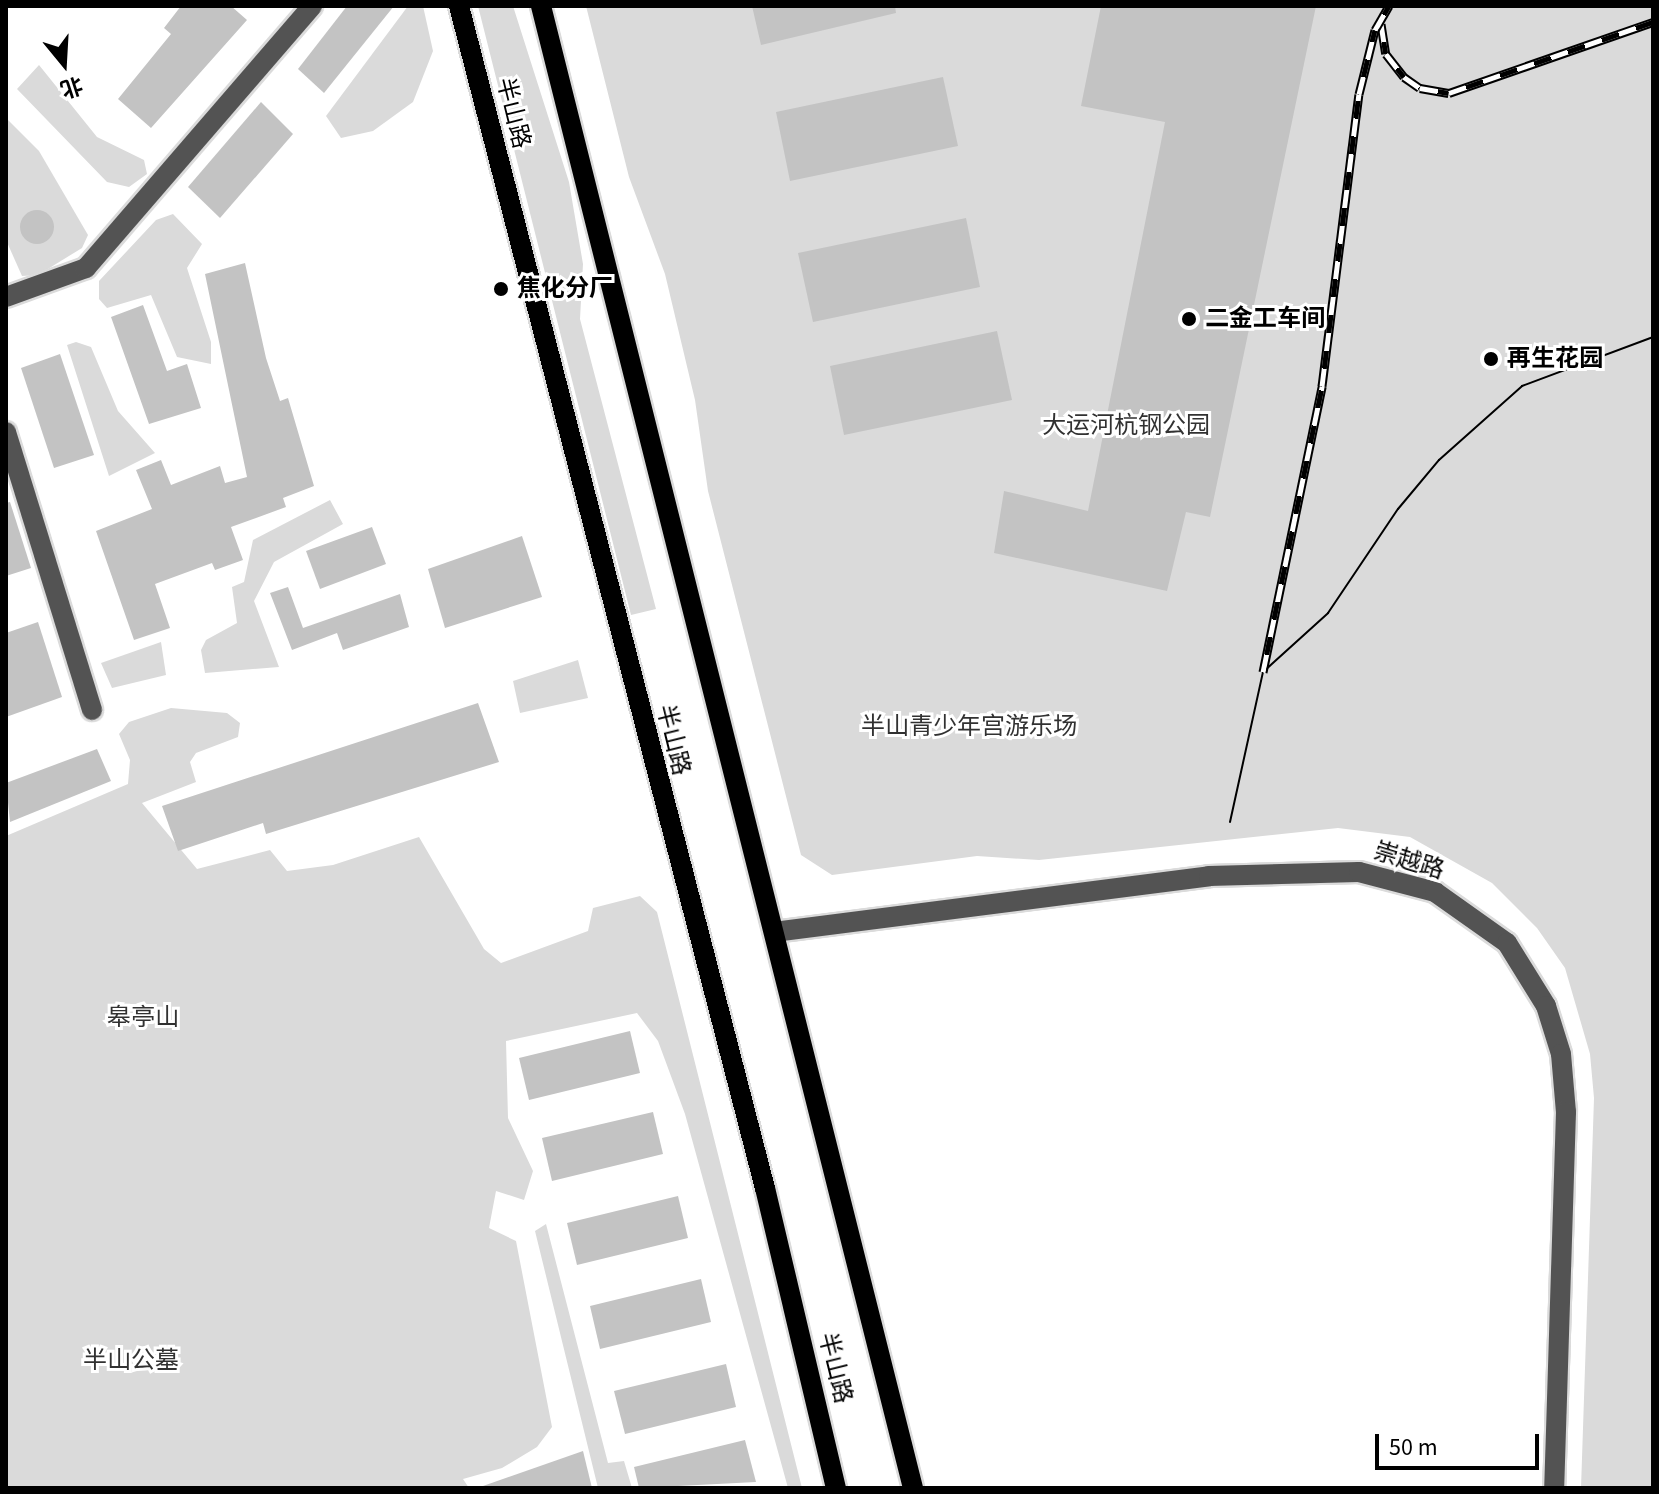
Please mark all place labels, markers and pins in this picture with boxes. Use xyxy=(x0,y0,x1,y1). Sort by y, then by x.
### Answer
place label: 焦化分厂 xyxy=(517,275,613,303)
marker: 焦化分厂 xyxy=(492,280,510,298)
place label: 二金工车间 xyxy=(1205,305,1325,333)
marker: 二金工车间 xyxy=(1180,310,1198,328)
place label: 再生花园 xyxy=(1507,345,1603,373)
marker: 再生花园 xyxy=(1482,350,1500,368)

